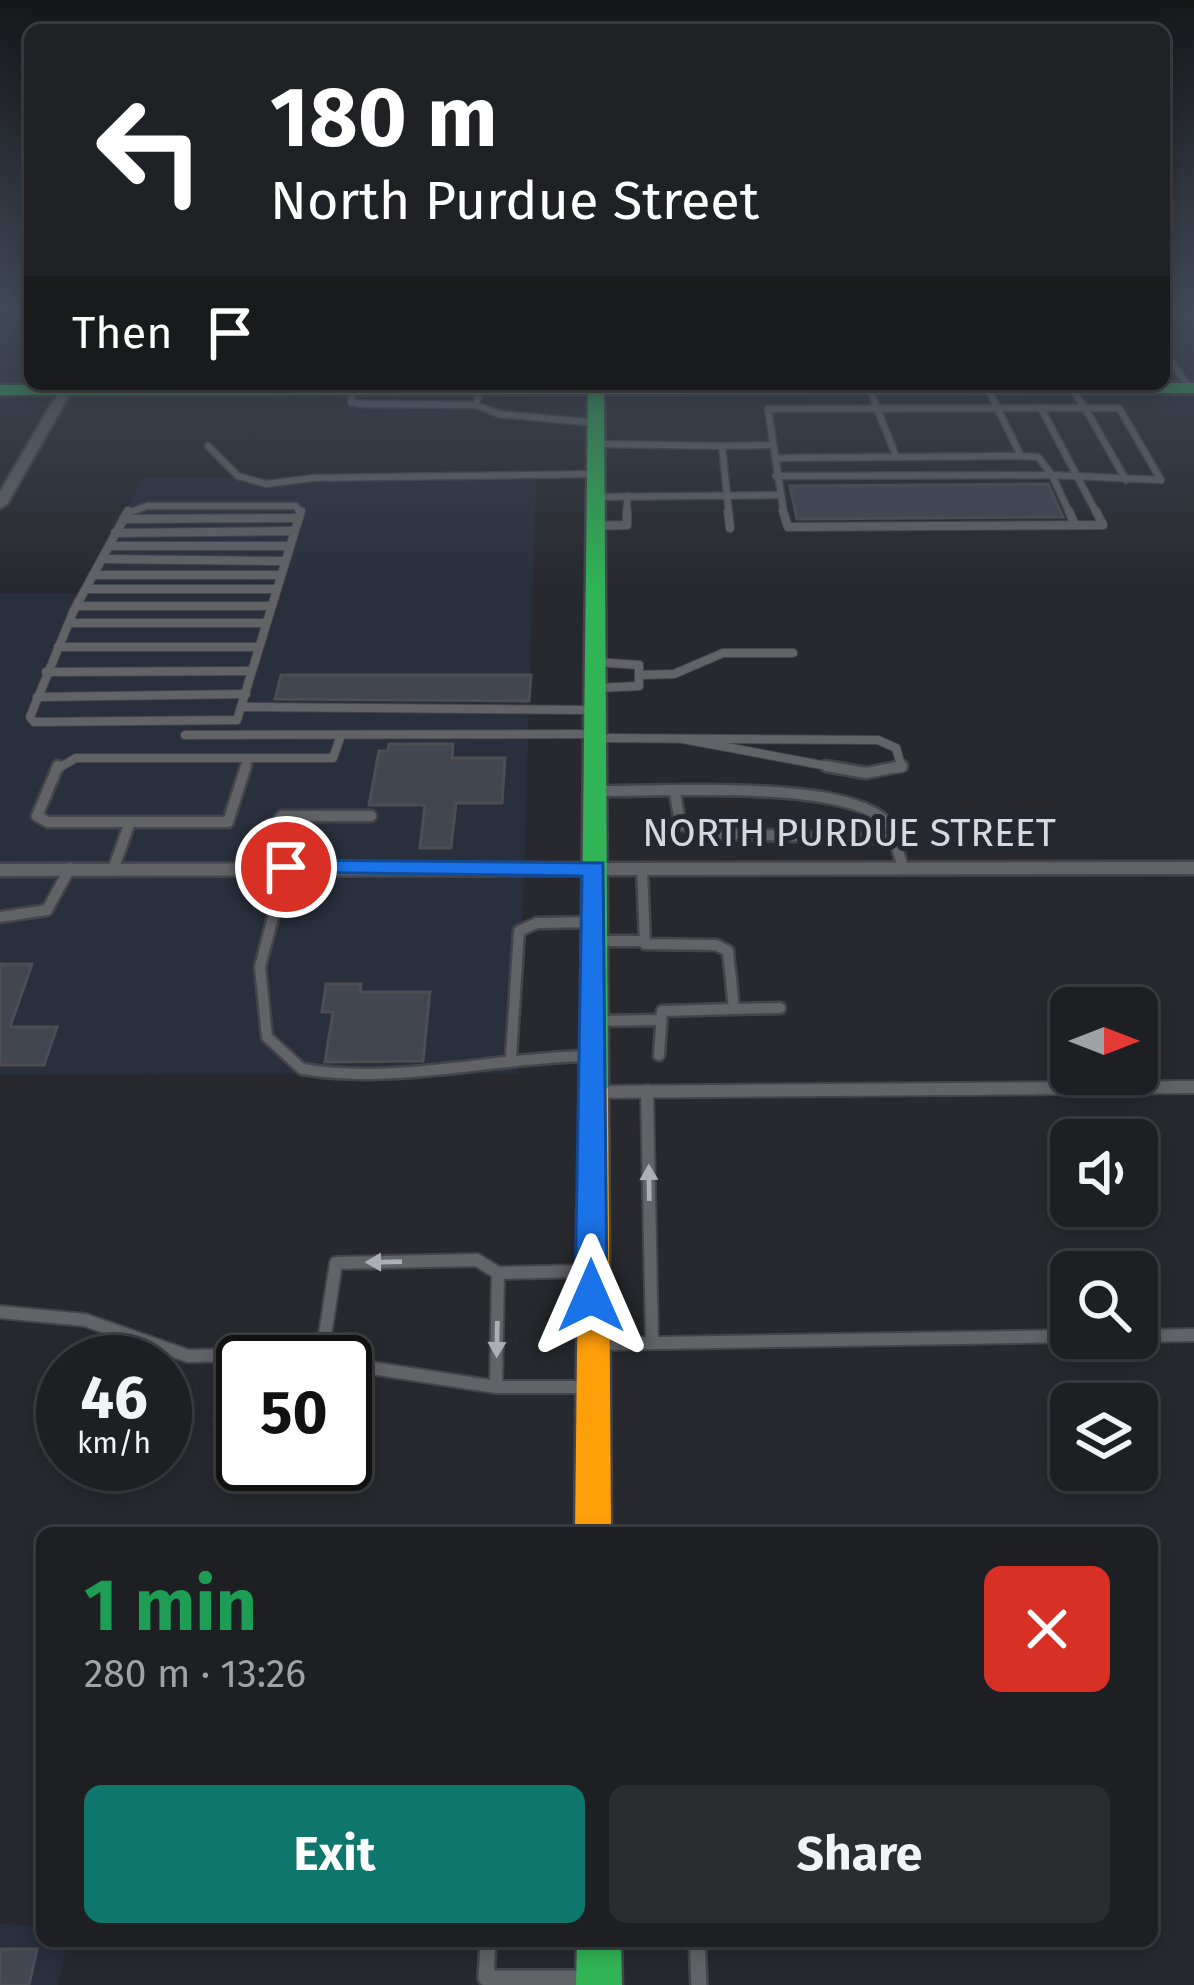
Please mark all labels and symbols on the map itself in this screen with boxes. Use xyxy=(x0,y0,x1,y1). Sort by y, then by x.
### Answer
street label: NORTH PURDUE STREET xyxy=(642,810,1056,856)
pin xyxy=(235,816,337,918)
north arrow xyxy=(1050,987,1158,1095)
one-way arrow xyxy=(639,1163,658,1201)
position arrow xyxy=(528,1233,654,1359)
one-way arrow xyxy=(364,1253,402,1272)
one-way arrow xyxy=(487,1321,506,1359)
speed limit sign: 50 xyxy=(216,1335,372,1491)

